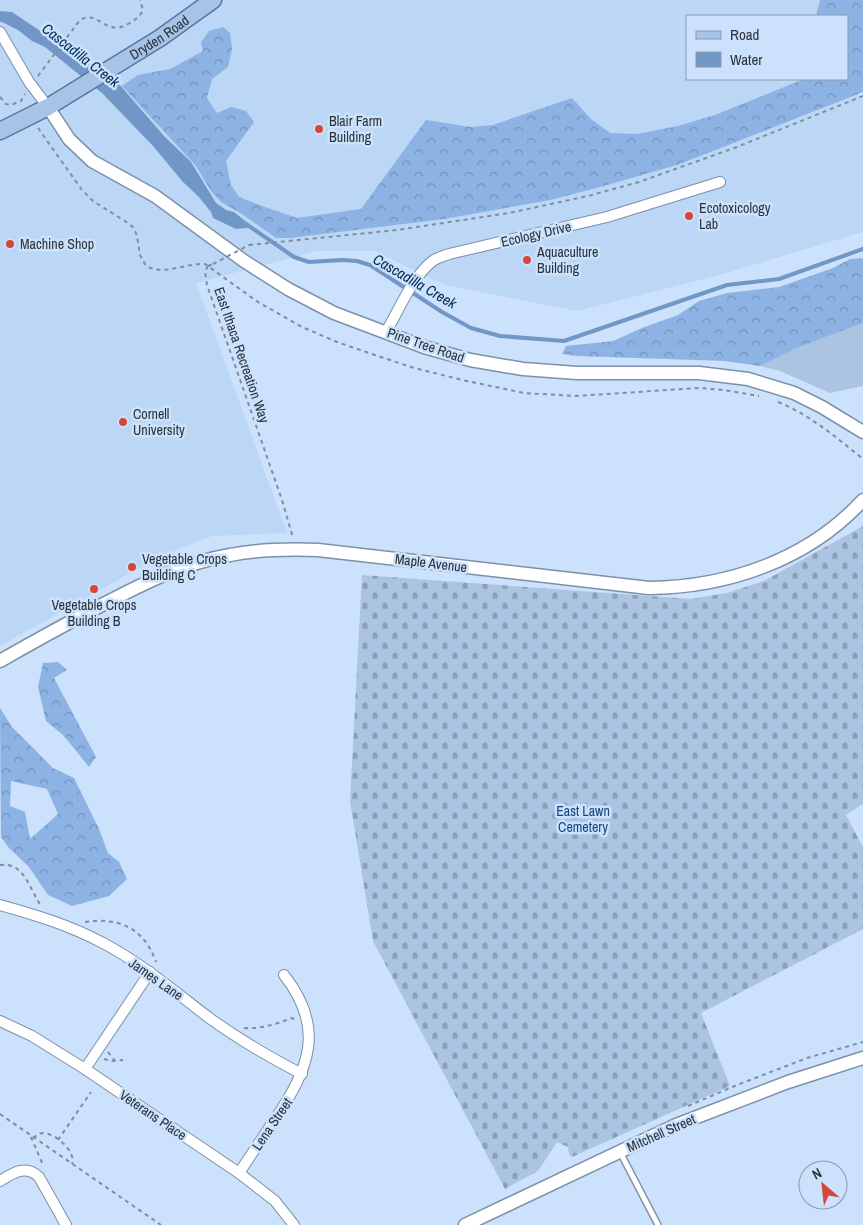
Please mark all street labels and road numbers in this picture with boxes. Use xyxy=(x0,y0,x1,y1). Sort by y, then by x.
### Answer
street label: Dryden Road xyxy=(126,11,193,64)
street label: Ecology Drive xyxy=(499,217,573,251)
street label: East Ithaca Recreation Way xyxy=(210,285,274,426)
street label: Pine Tree Road xyxy=(385,323,467,367)
street label: Maple Avenue xyxy=(394,550,468,576)
street label: James Lane xyxy=(125,954,187,1004)
street label: Veterans Place xyxy=(116,1086,190,1144)
street label: Lena Street xyxy=(248,1094,296,1154)
street label: Mitchell Street xyxy=(624,1110,698,1156)

